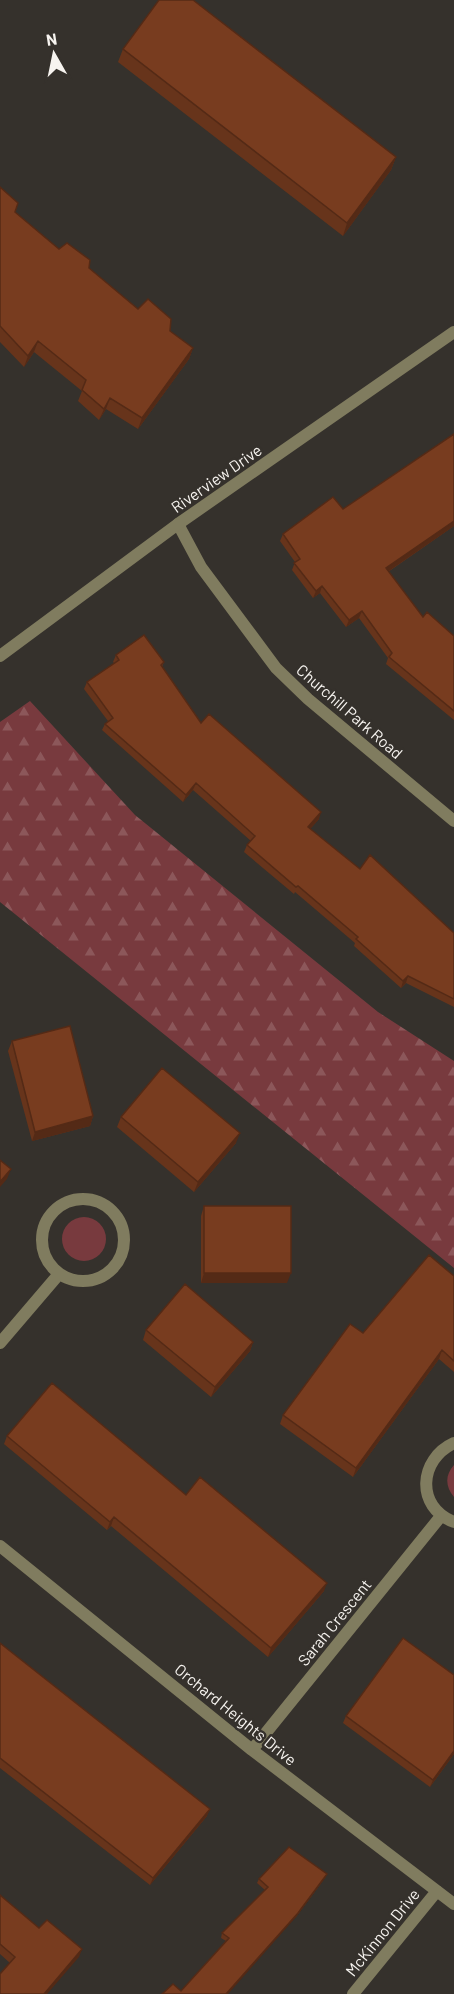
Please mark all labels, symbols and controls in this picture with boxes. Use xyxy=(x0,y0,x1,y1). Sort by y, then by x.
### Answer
north arrow xyxy=(24,24,84,84)
text: N xyxy=(45,28,58,49)
street label: Riverview Drive xyxy=(167,440,265,516)
street label: Churchill Park Road xyxy=(293,660,407,762)
street label: Sarah Crescent xyxy=(293,1575,375,1669)
street label: Orchard Heights Drive xyxy=(171,1659,301,1769)
street label: McKinnon Drive xyxy=(341,1884,423,1980)

